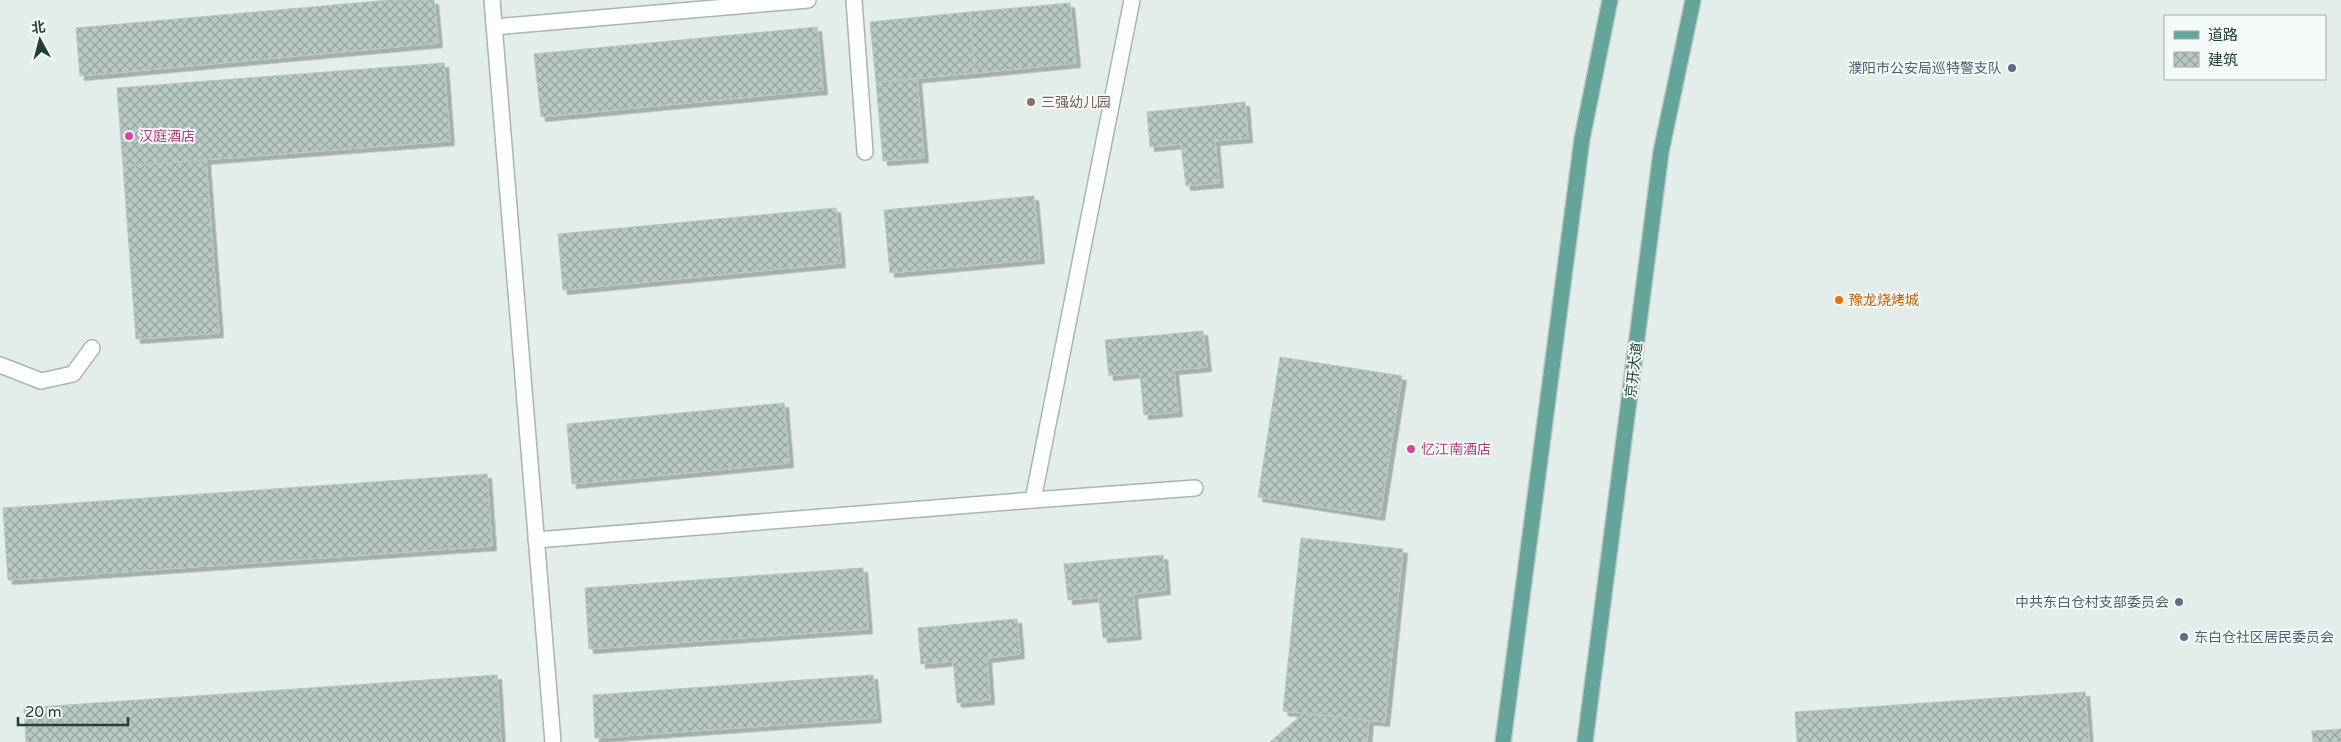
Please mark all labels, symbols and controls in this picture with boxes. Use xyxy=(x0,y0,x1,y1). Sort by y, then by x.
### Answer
north arrow xyxy=(15,15,65,65)
legend xyxy=(2164,15,2326,80)
text: 北 xyxy=(30,18,46,37)
text: 道路 xyxy=(2208,26,2238,44)
text: 建筑 xyxy=(2208,51,2238,69)
place label: 濮阳市公安局巡特警支队 xyxy=(1848,60,2002,77)
marker: 濮阳市公安局巡特警支队 xyxy=(2006,62,2018,74)
place label: 三强幼儿园 xyxy=(1041,94,1111,111)
marker: 三强幼儿园 xyxy=(1025,96,1037,108)
place label: 汉庭酒店 xyxy=(139,128,195,145)
marker: 汉庭酒店 xyxy=(123,130,135,142)
place label: 豫龙烧烤城 xyxy=(1849,292,1919,309)
marker: 豫龙烧烤城 xyxy=(1833,294,1845,306)
street label: 京开大道 xyxy=(1622,341,1646,399)
place label: 忆江南酒店 xyxy=(1421,441,1491,458)
marker: 忆江南酒店 xyxy=(1405,443,1417,455)
place label: 中共东白仓村支部委员会 xyxy=(2015,594,2169,611)
marker: 中共东白仓村支部委员会 xyxy=(2173,596,2185,608)
place label: 东白仓社区居民委员会 xyxy=(2194,629,2334,646)
marker: 东白仓社区居民委员会 xyxy=(2178,631,2190,643)
scale bar xyxy=(18,694,128,726)
text: 20 m xyxy=(25,703,62,721)

